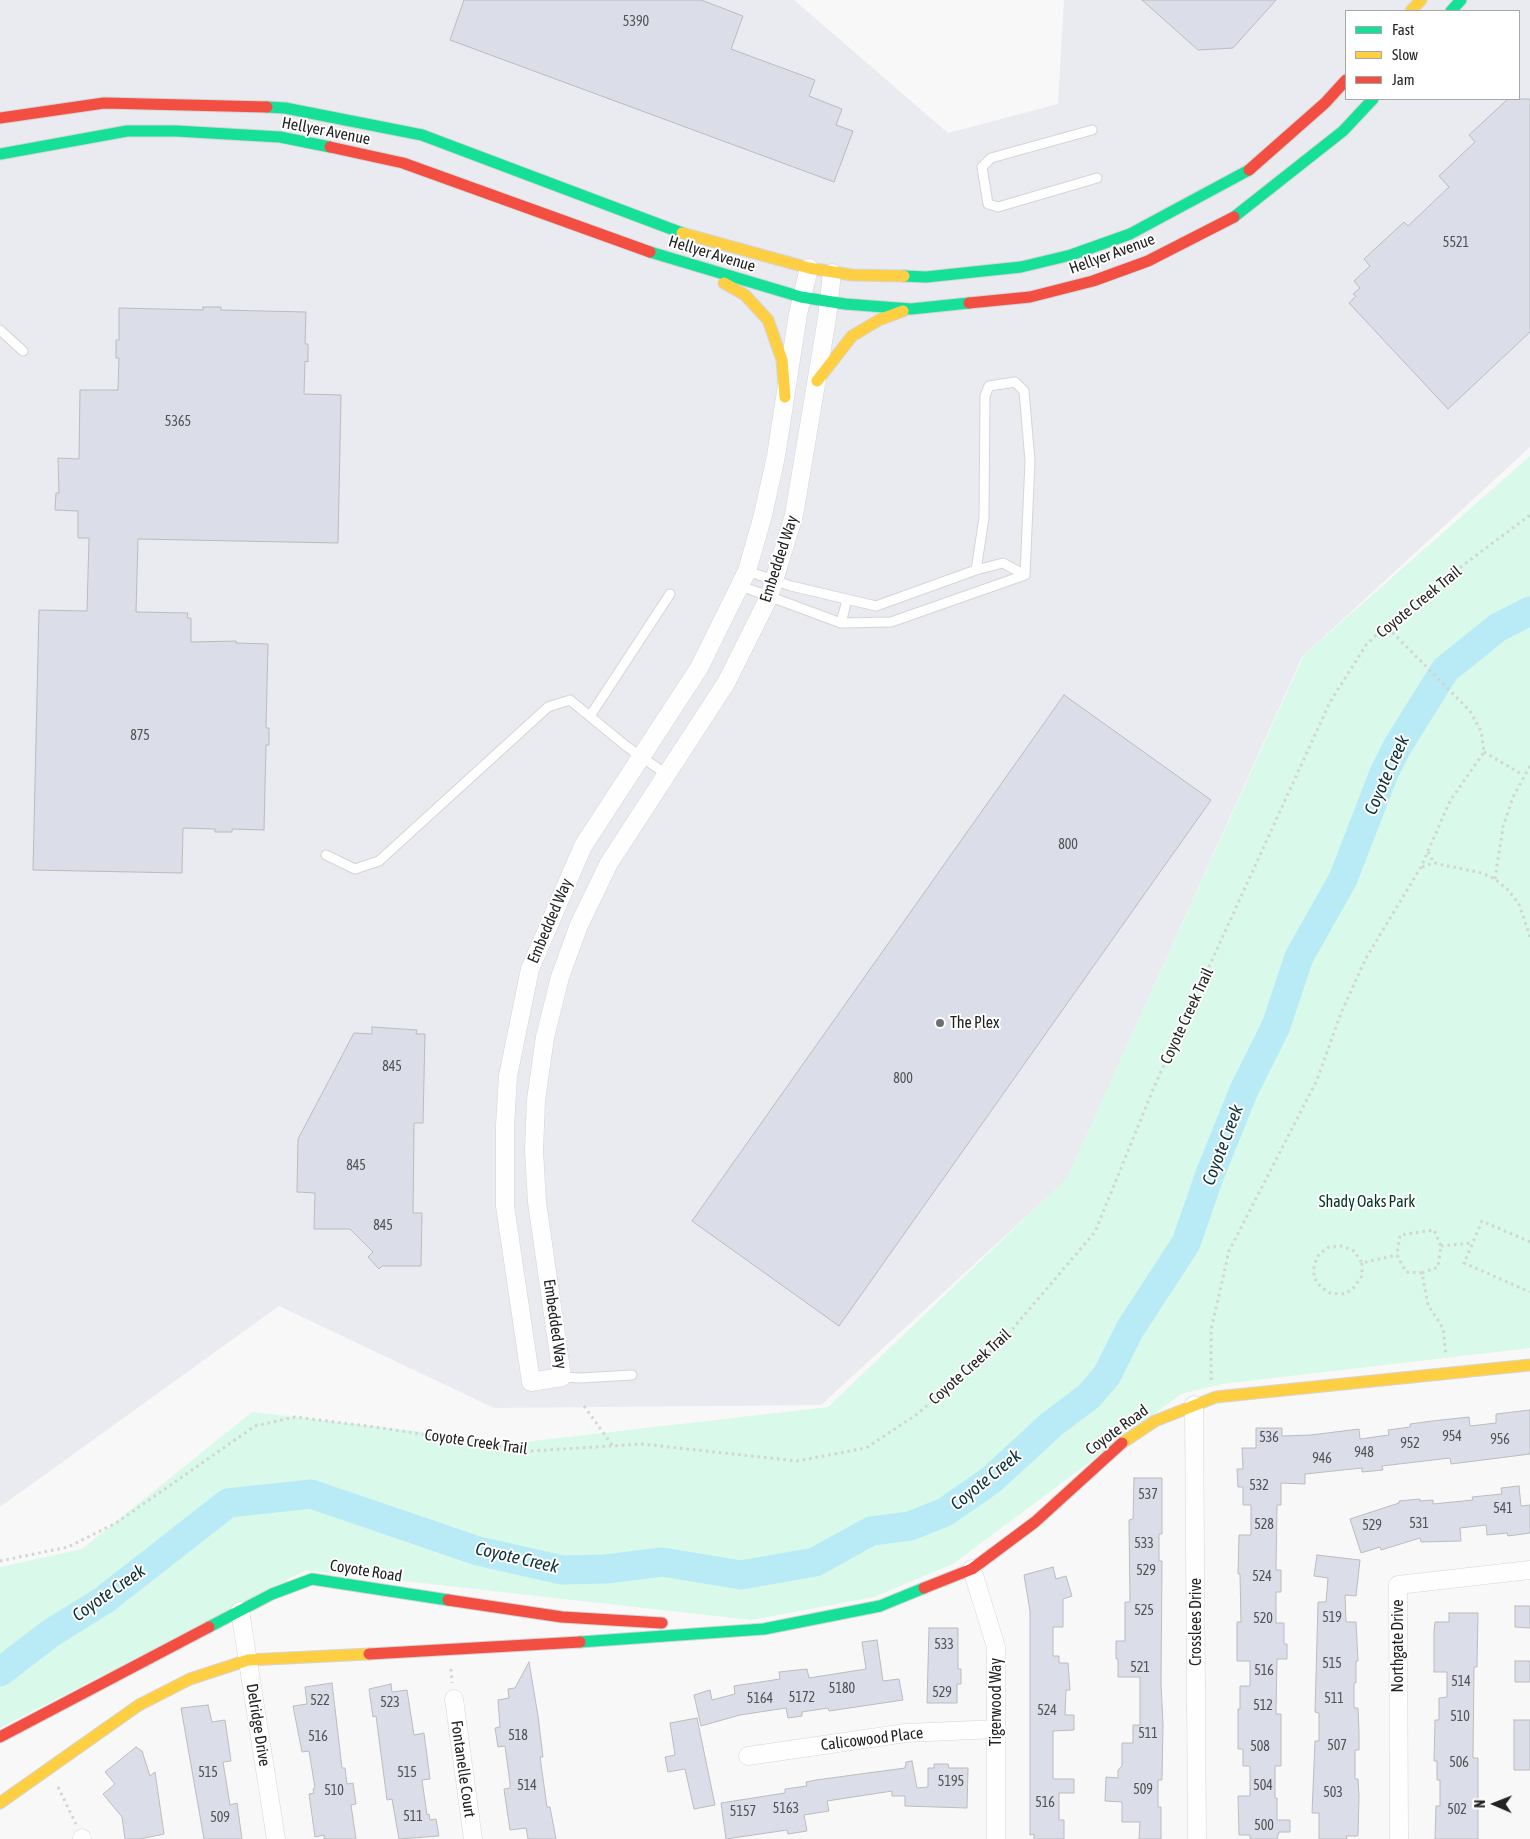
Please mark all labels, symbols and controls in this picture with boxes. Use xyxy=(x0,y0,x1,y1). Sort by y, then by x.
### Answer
legend xyxy=(1345,10,1520,100)
house number: 5390 xyxy=(623,14,649,30)
text: Fast xyxy=(1392,21,1414,38)
text: Slow xyxy=(1392,46,1418,63)
text: Jam xyxy=(1392,71,1415,88)
street label: Hellyer Avenue xyxy=(280,113,372,149)
street label: Hellyer Avenue xyxy=(1067,230,1157,278)
street label: Hellyer Avenue xyxy=(666,232,758,276)
house number: 5521 xyxy=(1443,235,1469,251)
house number: 5365 xyxy=(165,414,191,430)
street label: Embedded Way xyxy=(756,513,802,605)
street label: Coyote Creek Trail xyxy=(1373,562,1465,642)
house number: 875 xyxy=(130,728,150,744)
water label: Coyote Creek xyxy=(1360,732,1414,818)
house number: 800 xyxy=(1058,837,1078,853)
street label: Embedded Way xyxy=(524,876,576,966)
street label: Coyote Creek Trail xyxy=(1156,965,1218,1067)
place label: The Plex xyxy=(950,1013,999,1033)
marker: The Plex xyxy=(934,1017,946,1029)
house number: 845 xyxy=(382,1059,402,1075)
house number: 800 xyxy=(893,1071,913,1087)
water label: Coyote Creek xyxy=(1198,1102,1248,1188)
house number: 845 xyxy=(346,1158,366,1174)
park label: Shady Oaks Park xyxy=(1319,1192,1415,1212)
house number: 845 xyxy=(373,1218,393,1234)
street label: Embedded Way xyxy=(539,1278,571,1370)
street label: Coyote Creek Trail xyxy=(925,1325,1015,1409)
street label: Coyote Road xyxy=(1082,1401,1152,1459)
street label: Coyote Creek Trail xyxy=(423,1425,529,1459)
house number: 954 xyxy=(1442,1429,1462,1445)
house number: 536 xyxy=(1259,1430,1279,1446)
house number: 956 xyxy=(1490,1432,1510,1448)
house number: 952 xyxy=(1400,1436,1420,1452)
water label: Coyote Creek xyxy=(946,1445,1026,1515)
house number: 948 xyxy=(1354,1445,1374,1461)
house number: 946 xyxy=(1312,1451,1332,1467)
house number: 532 xyxy=(1249,1478,1269,1494)
house number: 537 xyxy=(1138,1487,1158,1503)
house number: 541 xyxy=(1493,1501,1513,1517)
house number: 531 xyxy=(1409,1516,1429,1532)
house number: 528 xyxy=(1254,1517,1274,1533)
house number: 529 xyxy=(1362,1518,1382,1534)
house number: 533 xyxy=(1134,1536,1154,1552)
water label: Coyote Creek xyxy=(473,1538,561,1578)
street label: Coyote Road xyxy=(328,1556,404,1586)
water label: Coyote Creek xyxy=(68,1560,150,1626)
house number: 529 xyxy=(1136,1563,1156,1579)
house number: 524 xyxy=(1252,1569,1272,1585)
street label: Crosslees Drive xyxy=(1186,1578,1206,1666)
street label: Northgate Drive xyxy=(1388,1600,1408,1692)
house number: 525 xyxy=(1134,1603,1154,1619)
house number: 519 xyxy=(1322,1610,1342,1626)
house number: 520 xyxy=(1253,1611,1273,1627)
house number: 533 xyxy=(934,1637,954,1653)
house number: 515 xyxy=(1322,1656,1342,1672)
street label: Tigerwood Way xyxy=(986,1658,1006,1746)
house number: 521 xyxy=(1130,1660,1150,1676)
house number: 516 xyxy=(1254,1663,1274,1679)
house number: 514 xyxy=(1451,1674,1471,1690)
house number: 5180 xyxy=(829,1681,855,1697)
street label: Delridge Drive xyxy=(242,1682,274,1768)
house number: 529 xyxy=(932,1685,952,1701)
house number: 5172 xyxy=(789,1690,815,1706)
house number: 5164 xyxy=(747,1691,773,1707)
house number: 511 xyxy=(1324,1691,1344,1707)
house number: 522 xyxy=(310,1693,330,1709)
house number: 523 xyxy=(380,1695,400,1711)
house number: 512 xyxy=(1253,1698,1273,1714)
house number: 524 xyxy=(1037,1703,1057,1719)
house number: 510 xyxy=(1450,1709,1470,1725)
street label: Fontanelle Court xyxy=(447,1719,479,1819)
street label: Calicowood Place xyxy=(820,1723,924,1755)
house number: 511 xyxy=(1138,1726,1158,1742)
house number: 518 xyxy=(508,1728,528,1744)
house number: 516 xyxy=(308,1729,328,1745)
house number: 507 xyxy=(1327,1738,1347,1754)
house number: 508 xyxy=(1250,1739,1270,1755)
house number: 506 xyxy=(1449,1755,1469,1771)
house number: 515 xyxy=(198,1765,218,1781)
house number: 515 xyxy=(397,1765,417,1781)
house number: 5195 xyxy=(938,1774,964,1790)
house number: 514 xyxy=(517,1778,537,1794)
house number: 504 xyxy=(1253,1778,1273,1794)
north arrow xyxy=(1470,1779,1520,1829)
house number: 509 xyxy=(1133,1782,1153,1798)
house number: 510 xyxy=(324,1783,344,1799)
house number: 503 xyxy=(1323,1785,1343,1801)
house number: 516 xyxy=(1035,1795,1055,1811)
text: N xyxy=(1472,1799,1488,1808)
house number: 5163 xyxy=(773,1801,799,1817)
house number: 502 xyxy=(1447,1802,1467,1818)
house number: 5157 xyxy=(730,1804,756,1820)
house number: 511 xyxy=(403,1809,423,1825)
house number: 509 xyxy=(210,1810,230,1826)
house number: 500 xyxy=(1254,1818,1274,1834)

